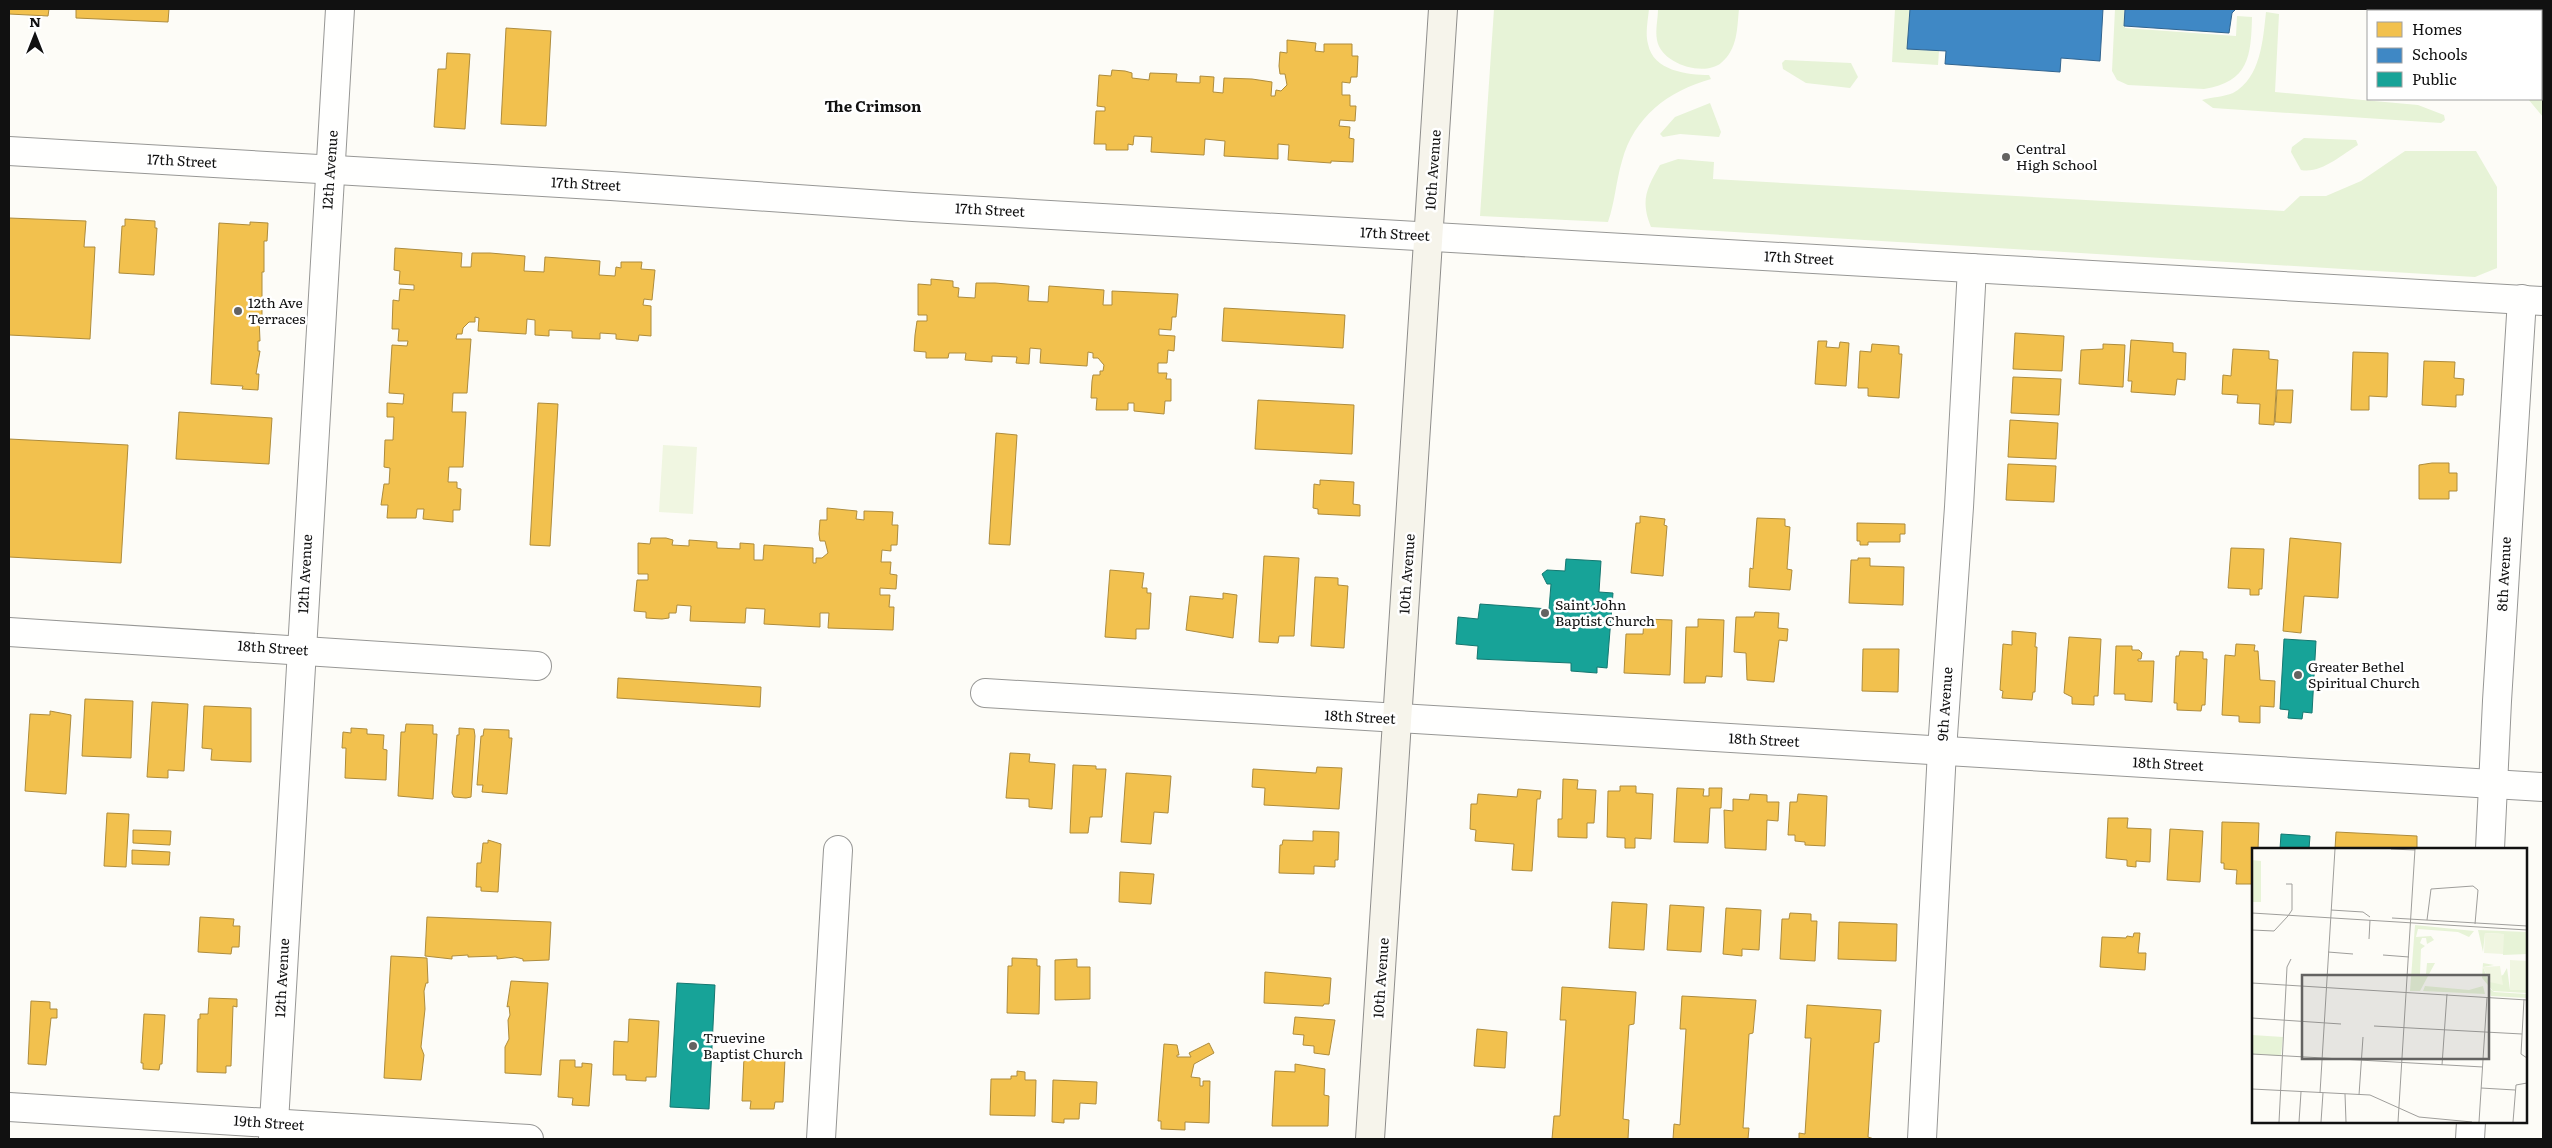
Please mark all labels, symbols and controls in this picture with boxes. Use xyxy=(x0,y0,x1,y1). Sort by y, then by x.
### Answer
north arrow xyxy=(10,10,60,60)
legend xyxy=(2367,10,2542,100)
text: N xyxy=(29,11,41,31)
text: Homes xyxy=(2412,17,2462,40)
text: Schools xyxy=(2412,42,2468,65)
text: Public xyxy=(2412,67,2457,90)
district label: The Crimson xyxy=(825,94,922,117)
street label: 12th Avenue xyxy=(316,129,342,210)
street label: 10th Avenue xyxy=(1419,129,1445,211)
place label: Central High School xyxy=(2016,138,2098,174)
street label: 17th Street xyxy=(146,148,218,172)
marker: Central High School xyxy=(2000,151,2012,163)
street label: 17th Street xyxy=(550,171,622,195)
street label: 17th Street xyxy=(954,197,1026,221)
street label: 17th Street xyxy=(1359,221,1431,245)
street label: 17th Street xyxy=(1763,245,1835,269)
place label: 12th Ave Terraces xyxy=(248,292,305,328)
marker: 12th Ave Terraces xyxy=(232,305,244,317)
street label: 10th Avenue xyxy=(1393,533,1419,615)
street label: 12th Avenue xyxy=(292,534,316,614)
street label: 8th Avenue xyxy=(2491,536,2515,612)
place label: Saint John Baptist Church xyxy=(1555,594,1655,630)
marker: Saint John Baptist Church xyxy=(1539,607,1551,619)
street label: 18th Street xyxy=(237,635,310,659)
place label: Greater Bethel Spiritual Church xyxy=(2308,656,2420,692)
street label: 9th Avenue xyxy=(1931,666,1957,742)
marker: Greater Bethel Spiritual Church xyxy=(2292,669,2304,681)
street label: 18th Street xyxy=(1324,704,1396,728)
street label: 18th Street xyxy=(1728,727,1800,751)
street label: 18th Street xyxy=(2132,751,2204,775)
inset map xyxy=(2252,848,2527,1123)
street label: 10th Avenue xyxy=(1367,937,1393,1019)
street label: 12th Avenue xyxy=(269,938,293,1018)
place label: Truevine Baptist Church xyxy=(703,1027,803,1063)
marker: Truevine Baptist Church xyxy=(687,1040,699,1052)
street label: 19th Street xyxy=(233,1110,305,1134)

